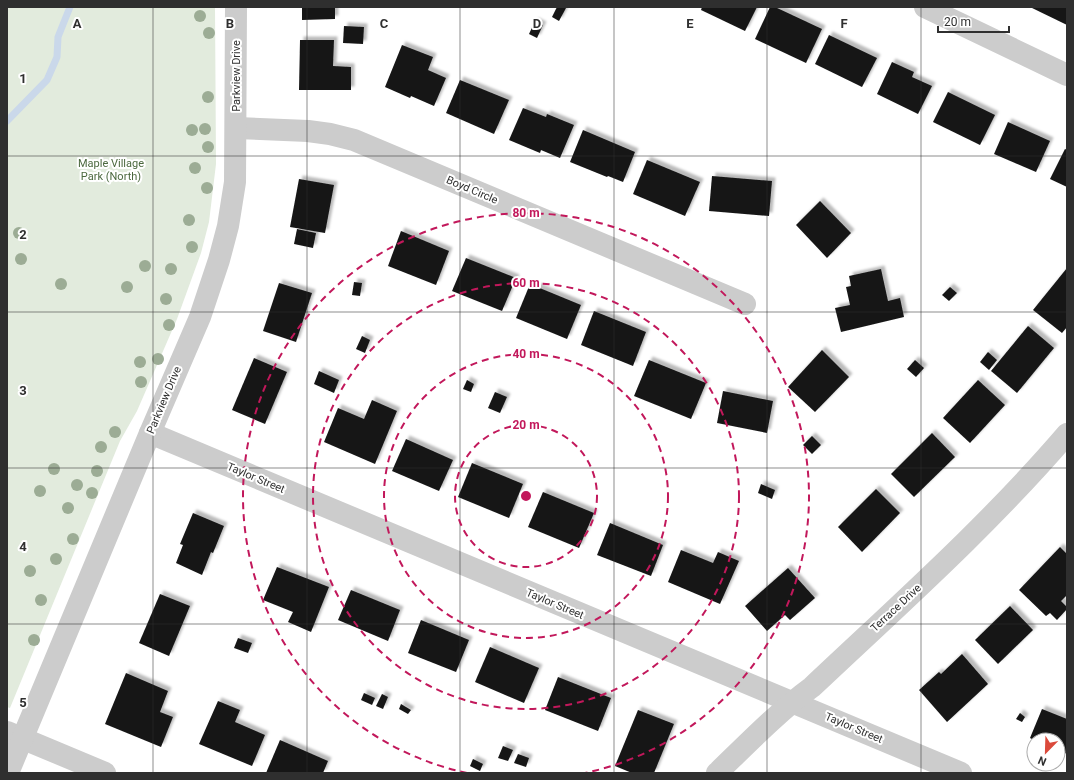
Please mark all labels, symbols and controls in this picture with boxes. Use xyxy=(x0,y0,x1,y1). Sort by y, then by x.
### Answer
scale bar xyxy=(938,8,1009,34)
text: 20 m xyxy=(944,15,971,29)
text: A xyxy=(73,16,82,31)
text: B xyxy=(226,16,234,31)
text: C xyxy=(380,16,389,31)
text: D xyxy=(533,16,541,31)
text: E xyxy=(686,16,694,31)
text: F xyxy=(840,16,848,31)
street label: Parkview Drive xyxy=(230,40,243,112)
text: 1 xyxy=(19,71,27,86)
park label: Maple Village Park (North) xyxy=(78,157,144,183)
street label: Boyd Circle xyxy=(444,173,500,207)
text: 80 m xyxy=(512,206,540,220)
text: 2 xyxy=(19,227,27,242)
text: 60 m xyxy=(512,276,540,290)
text: 40 m xyxy=(512,347,540,361)
street label: Parkview Drive xyxy=(144,364,184,436)
text: 3 xyxy=(19,383,27,398)
text: 20 m xyxy=(512,418,540,432)
street label: Taylor Street xyxy=(225,460,287,496)
centre of rings xyxy=(519,489,533,503)
text: 4 xyxy=(19,539,27,554)
street label: Terrace Drive xyxy=(868,581,924,635)
street label: Taylor Street xyxy=(524,586,586,622)
text: 5 xyxy=(19,695,27,710)
street label: Taylor Street xyxy=(823,710,885,746)
north arrow xyxy=(1026,732,1066,772)
text: N xyxy=(1036,753,1048,768)

